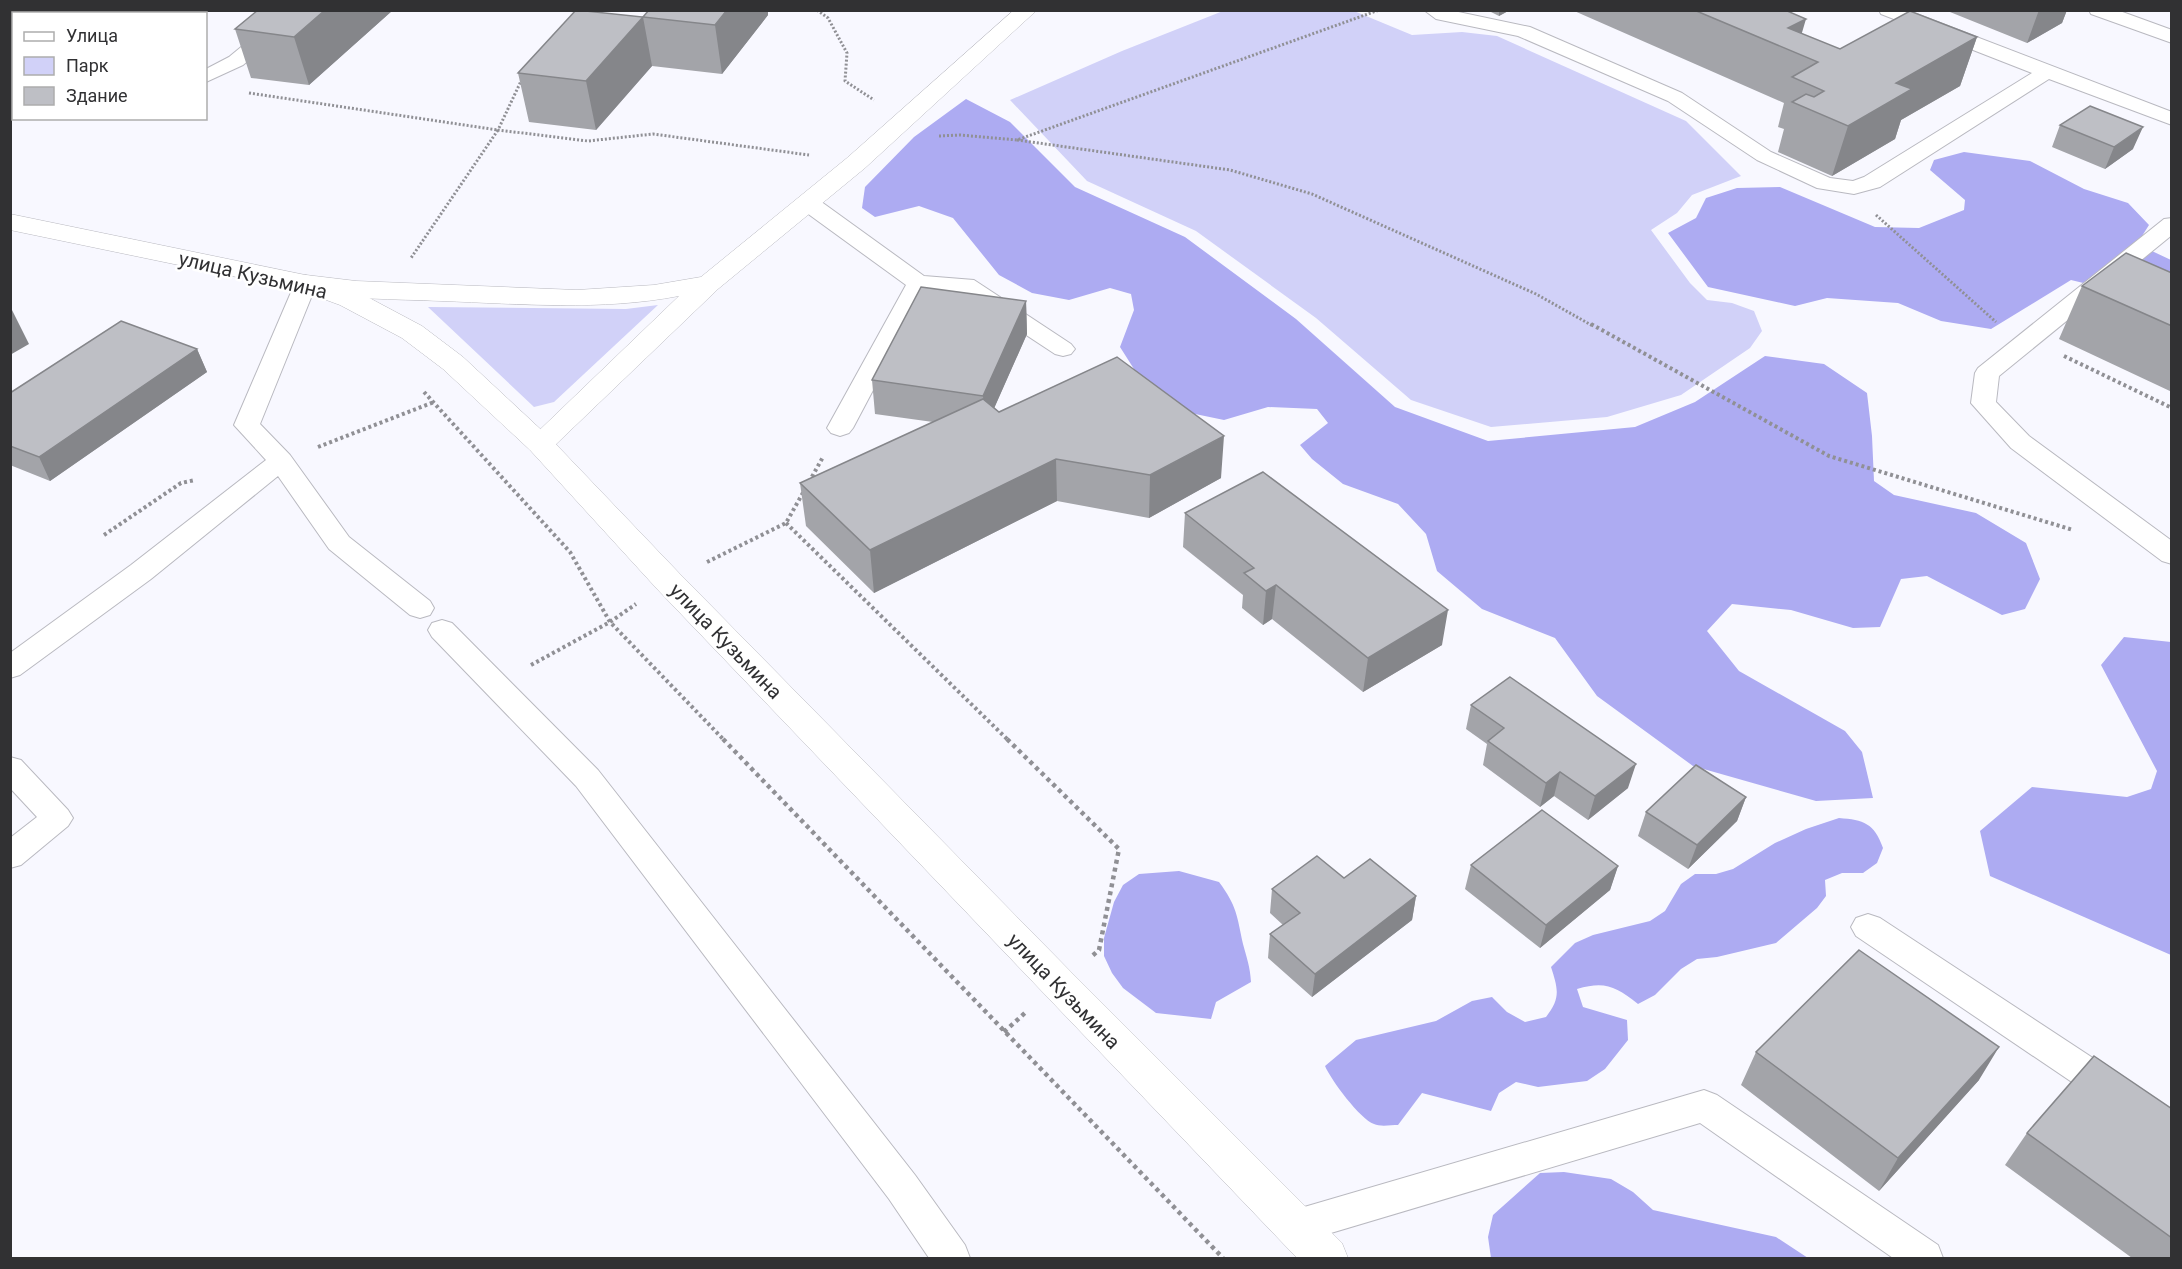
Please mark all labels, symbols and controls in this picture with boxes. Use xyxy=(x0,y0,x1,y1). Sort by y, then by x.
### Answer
legend xyxy=(12,12,207,120)
text: Улица xyxy=(66,25,118,46)
text: Парк xyxy=(66,55,109,76)
text: Здание xyxy=(66,85,128,106)
street label: улица Кузьмина xyxy=(176,246,330,304)
street label: улица Кузьмина xyxy=(665,578,787,704)
street label: улица Кузьмина xyxy=(1003,928,1125,1054)

